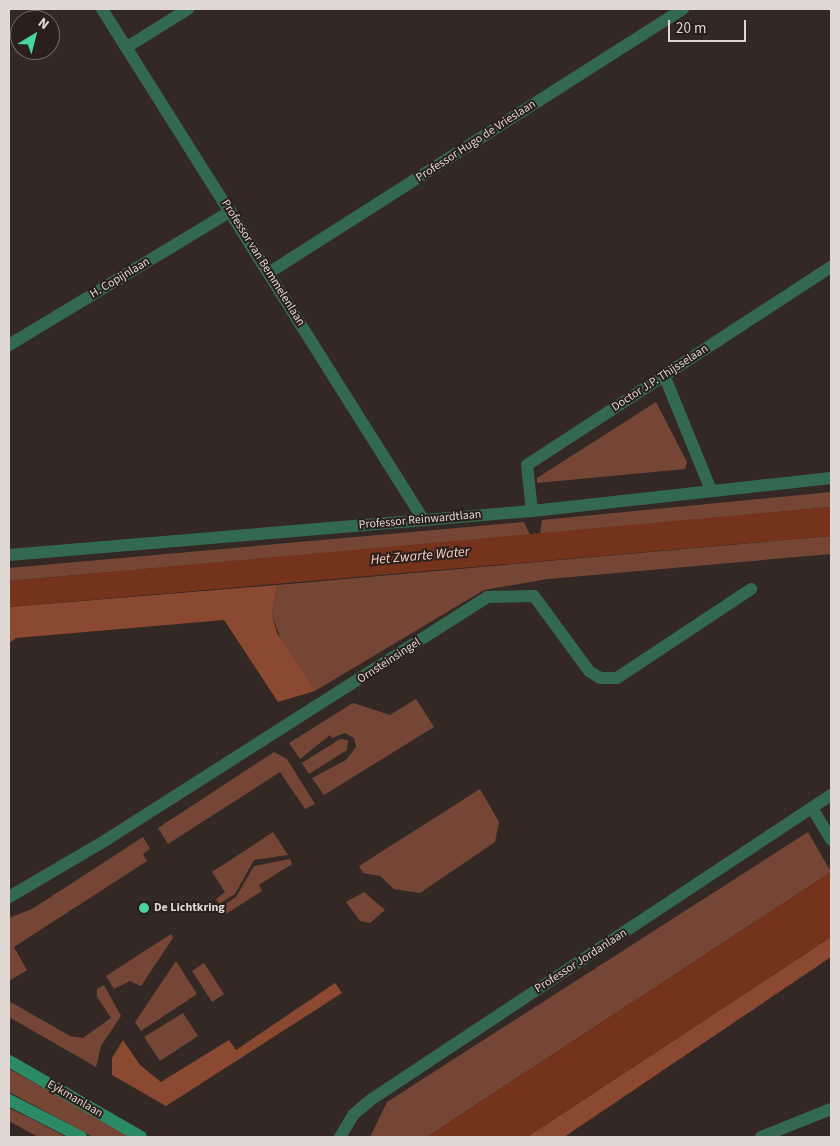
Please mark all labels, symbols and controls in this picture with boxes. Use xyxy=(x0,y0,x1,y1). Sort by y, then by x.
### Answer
north arrow xyxy=(10,10,60,60)
scale bar xyxy=(670,10,748,42)
text: N xyxy=(34,13,53,35)
text: 20 m xyxy=(676,18,706,39)
street label: Professor Hugo de Vrieslaan xyxy=(414,97,538,185)
street label: Professor van Bemmelenlaan xyxy=(218,197,308,329)
street label: H. Copijnlaan xyxy=(87,254,153,302)
street label: Doctor J.P. Thijsselaan xyxy=(609,341,711,415)
street label: Professor Reinwardtlaan xyxy=(358,507,482,533)
water label: Het Zwarte Water xyxy=(370,543,470,569)
street label: Ornsteinsingel xyxy=(355,635,423,687)
place label: De Lichtkring xyxy=(154,901,225,915)
marker: De Lichtkring xyxy=(138,902,150,914)
street label: Professor Jordanlaan xyxy=(532,926,630,996)
street label: Eykmanlaan xyxy=(45,1077,105,1121)

